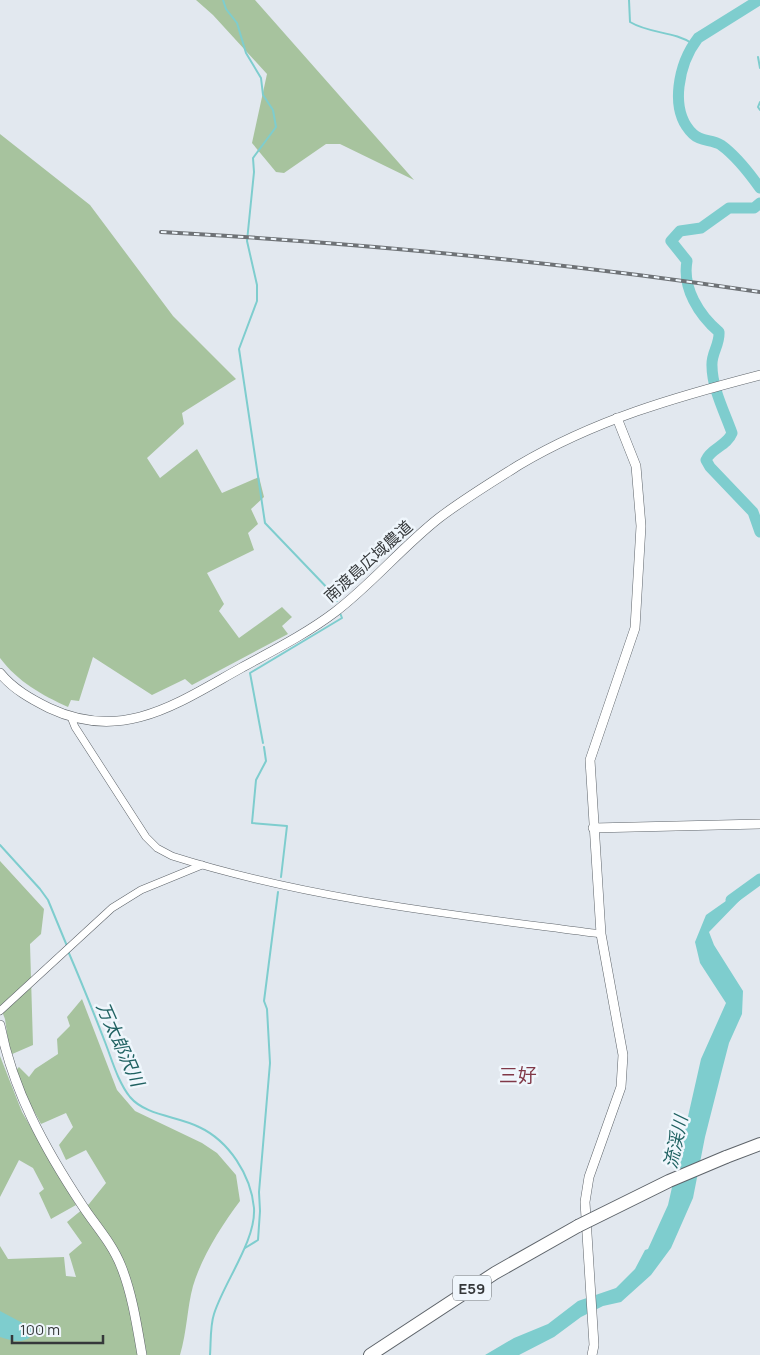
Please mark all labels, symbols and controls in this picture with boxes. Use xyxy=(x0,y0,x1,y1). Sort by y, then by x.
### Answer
street label: 南渡島広域農道 xyxy=(319,515,417,607)
water label: 万太郎沢川 xyxy=(92,998,151,1092)
district label: 三好 xyxy=(499,1062,537,1088)
water label: 流渓川 xyxy=(658,1111,693,1171)
road number: E59 xyxy=(453,1276,491,1300)
scale bar xyxy=(12,1312,104,1344)
text: 100 m xyxy=(20,1319,60,1340)

